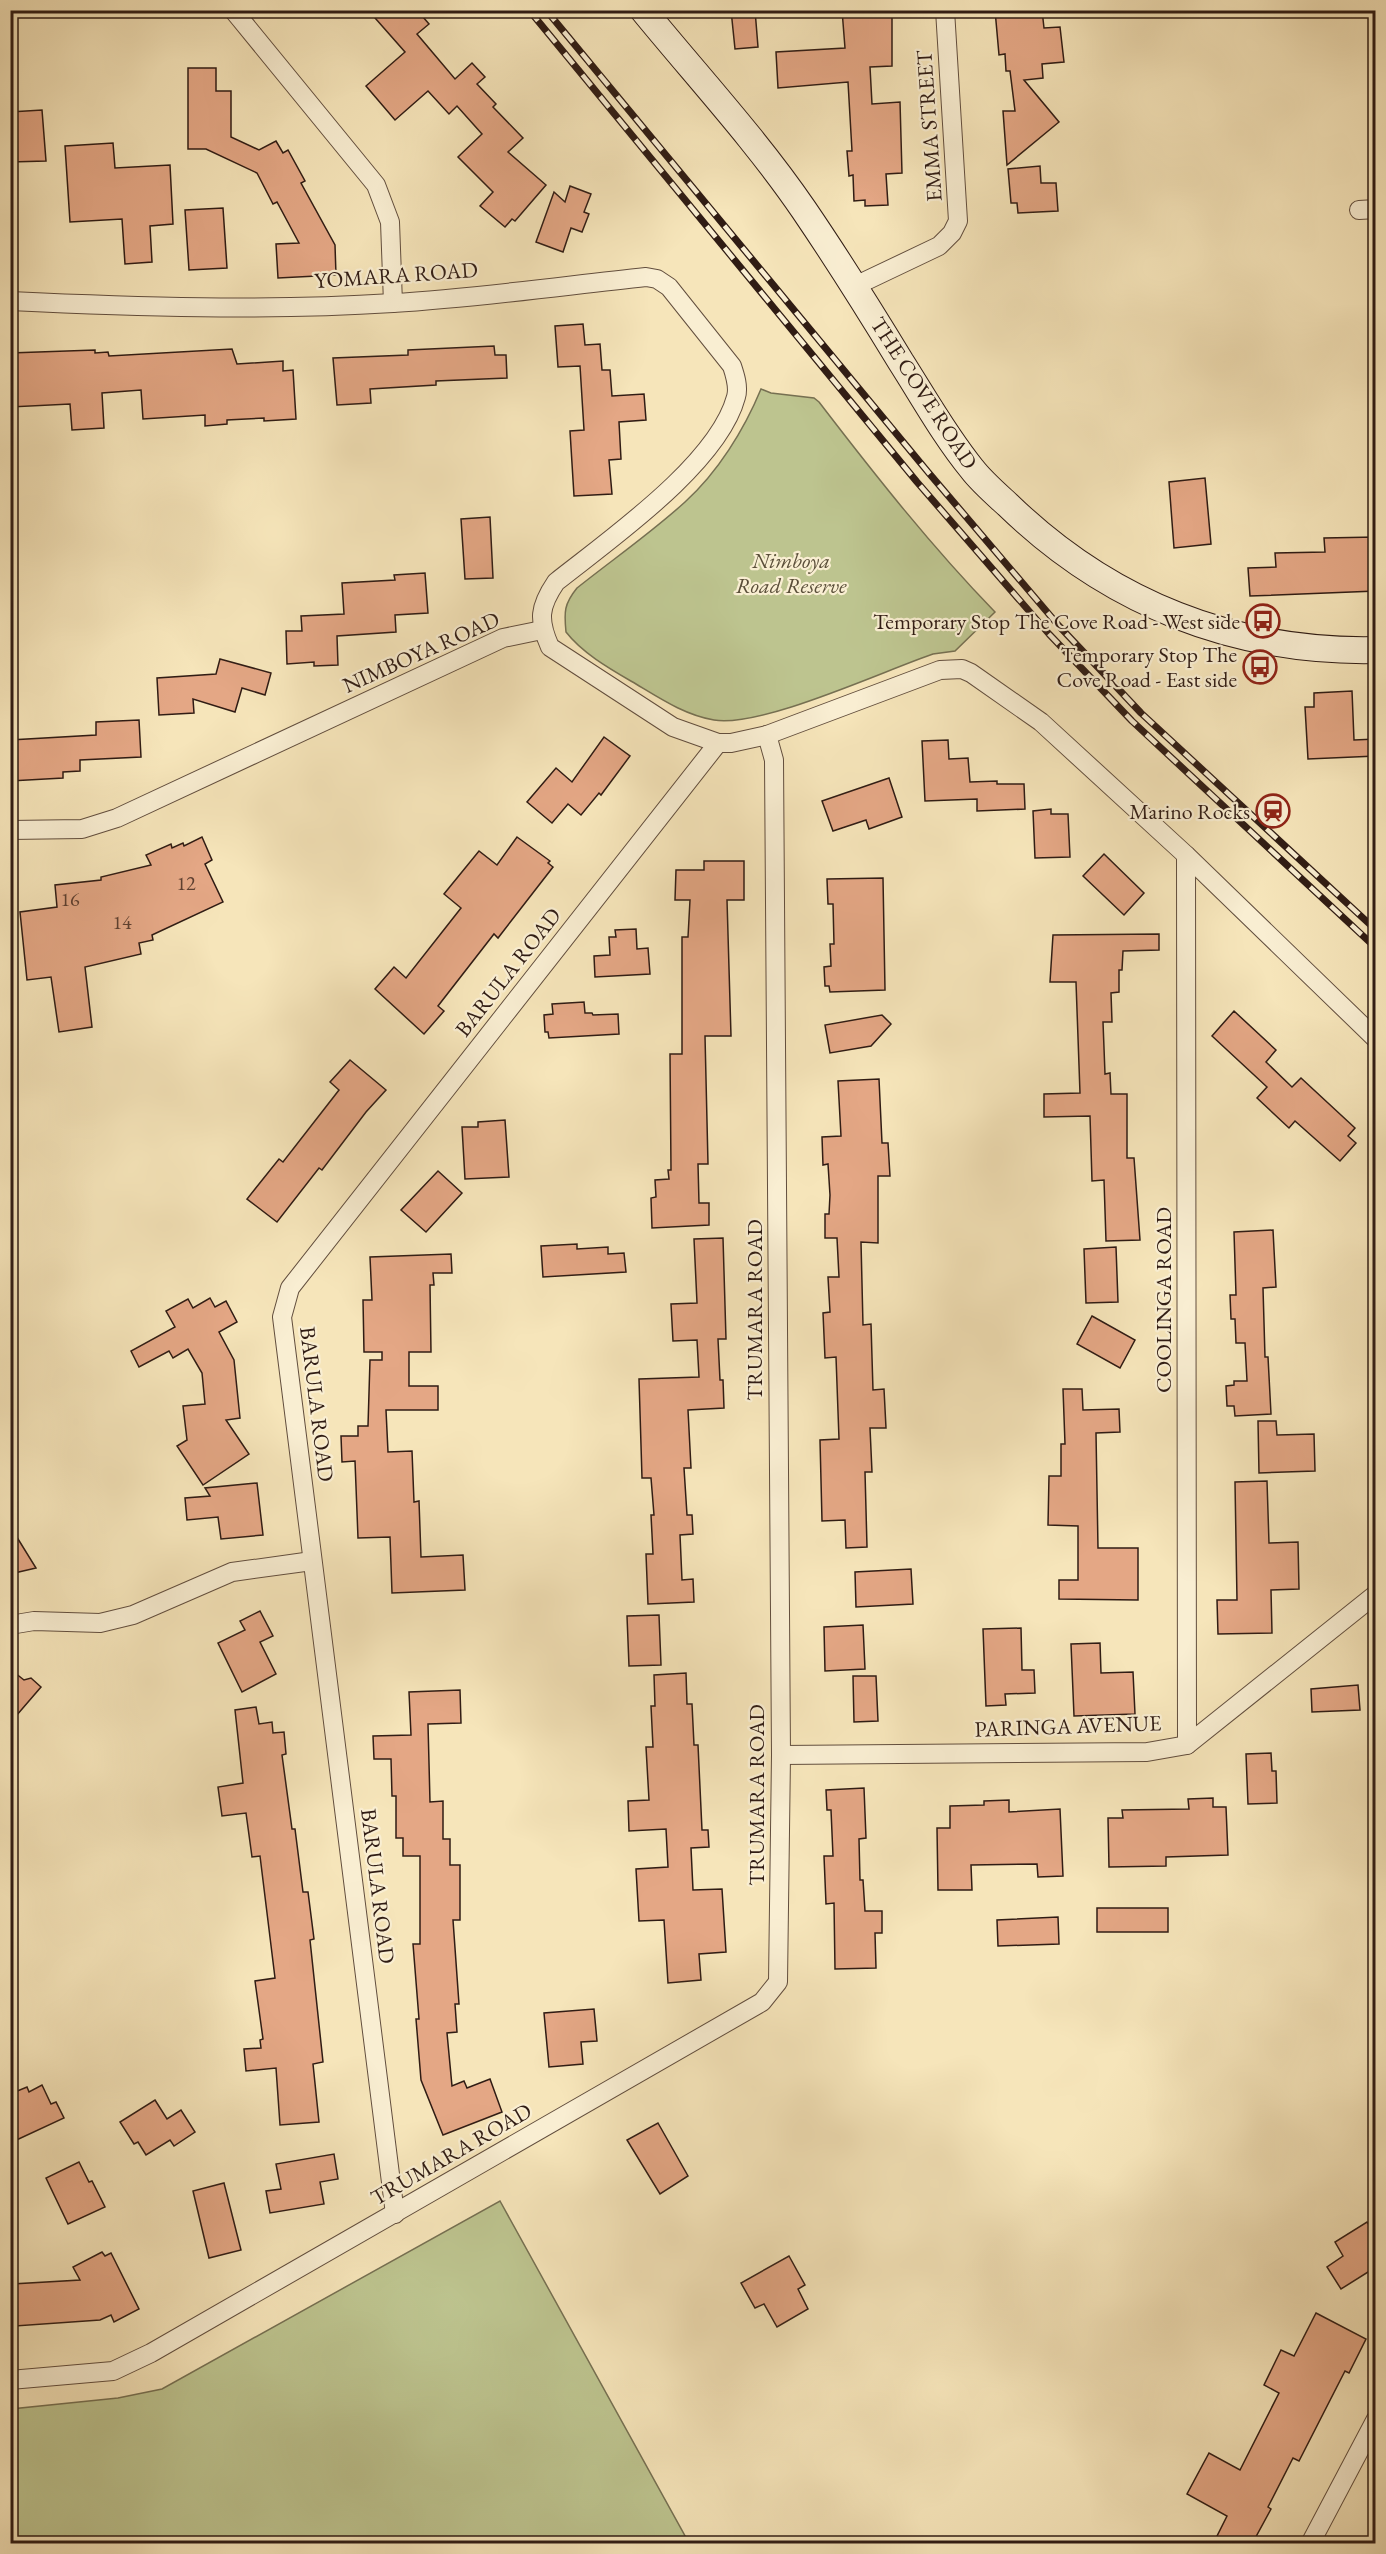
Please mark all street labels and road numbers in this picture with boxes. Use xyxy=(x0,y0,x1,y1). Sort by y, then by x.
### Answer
street label: EMMA STREET xyxy=(909,49,949,203)
street label: YOMARA ROAD xyxy=(313,255,479,295)
street label: THE COVE ROAD xyxy=(864,311,984,475)
street label: NIMBOYA ROAD xyxy=(338,604,504,700)
street label: BARULA ROAD xyxy=(448,902,568,1042)
street label: COOLINGA ROAD xyxy=(1149,1207,1178,1393)
street label: TRUMARA ROAD xyxy=(740,1219,769,1401)
street label: BARULA ROAD xyxy=(293,1325,341,1483)
street label: TRUMARA ROAD xyxy=(742,1704,771,1886)
street label: PARINGA AVENUE xyxy=(974,1708,1162,1744)
street label: BARULA ROAD xyxy=(354,1807,402,1965)
street label: TRUMARA ROAD xyxy=(365,2096,537,2212)

